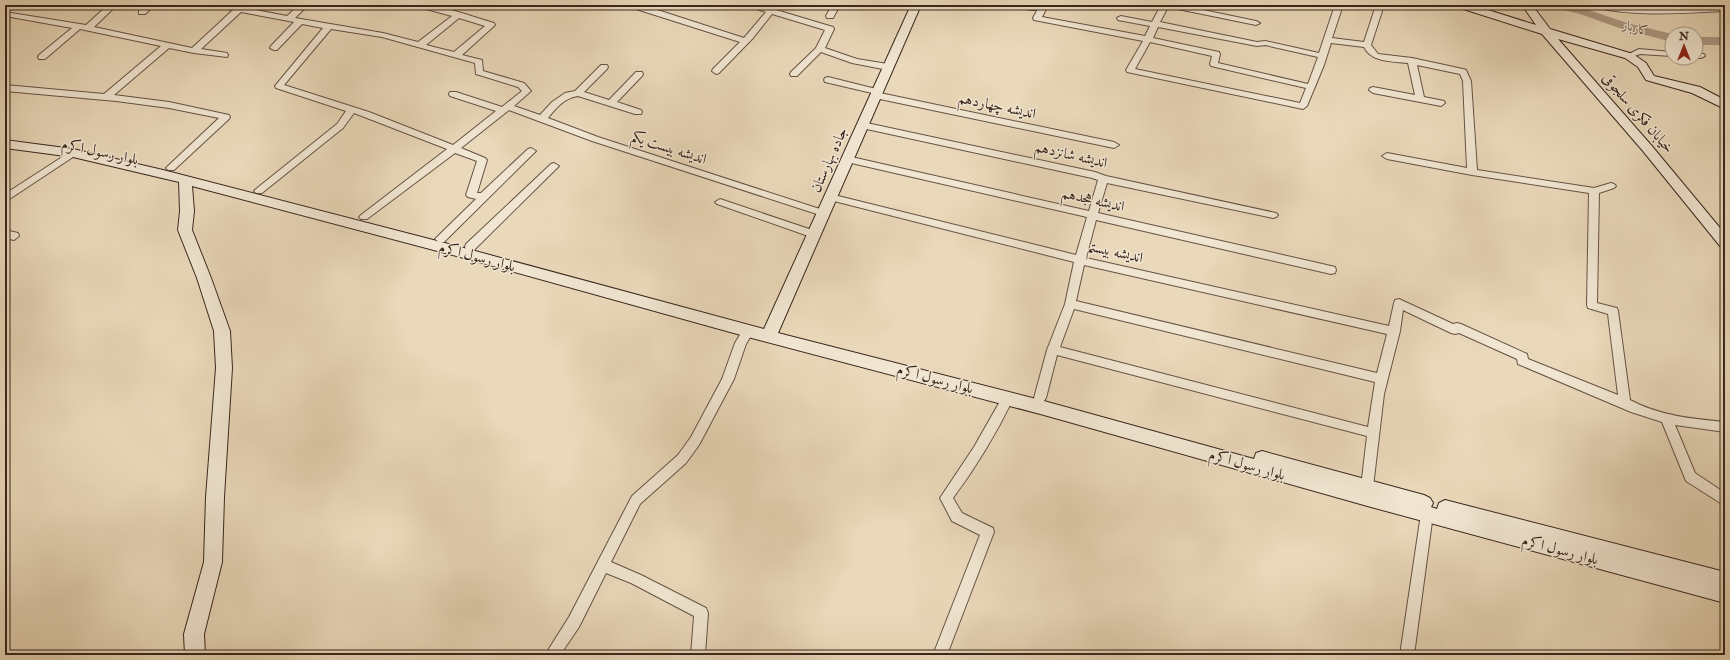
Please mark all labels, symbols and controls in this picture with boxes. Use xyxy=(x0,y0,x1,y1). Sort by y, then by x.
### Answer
water label: کاربار xyxy=(1620,16,1651,39)
north arrow xyxy=(1664,26,1704,66)
text: N xyxy=(1678,30,1690,43)
street label: خیابان فکری سلجوقی xyxy=(1598,69,1678,157)
street label: اندیشه چهاردهم xyxy=(956,88,1038,127)
street label: جاده بهارستان xyxy=(806,124,852,196)
street label: اندیشه بیست یکم xyxy=(628,127,709,173)
street label: بلوار رسول اکرم xyxy=(59,135,140,172)
street label: اندیشه شانزدهم xyxy=(1032,137,1109,176)
street label: اندیشه هجدهم xyxy=(1059,184,1126,220)
street label: اندیشه بیستم xyxy=(1084,236,1145,272)
street label: بلوار رسول اکرم xyxy=(436,238,517,279)
street label: بلوار رسول اکرم xyxy=(894,360,975,401)
street label: بلوار رسول اکرم xyxy=(1206,445,1287,488)
street label: بلوار رسول اکرم xyxy=(1519,531,1600,572)

